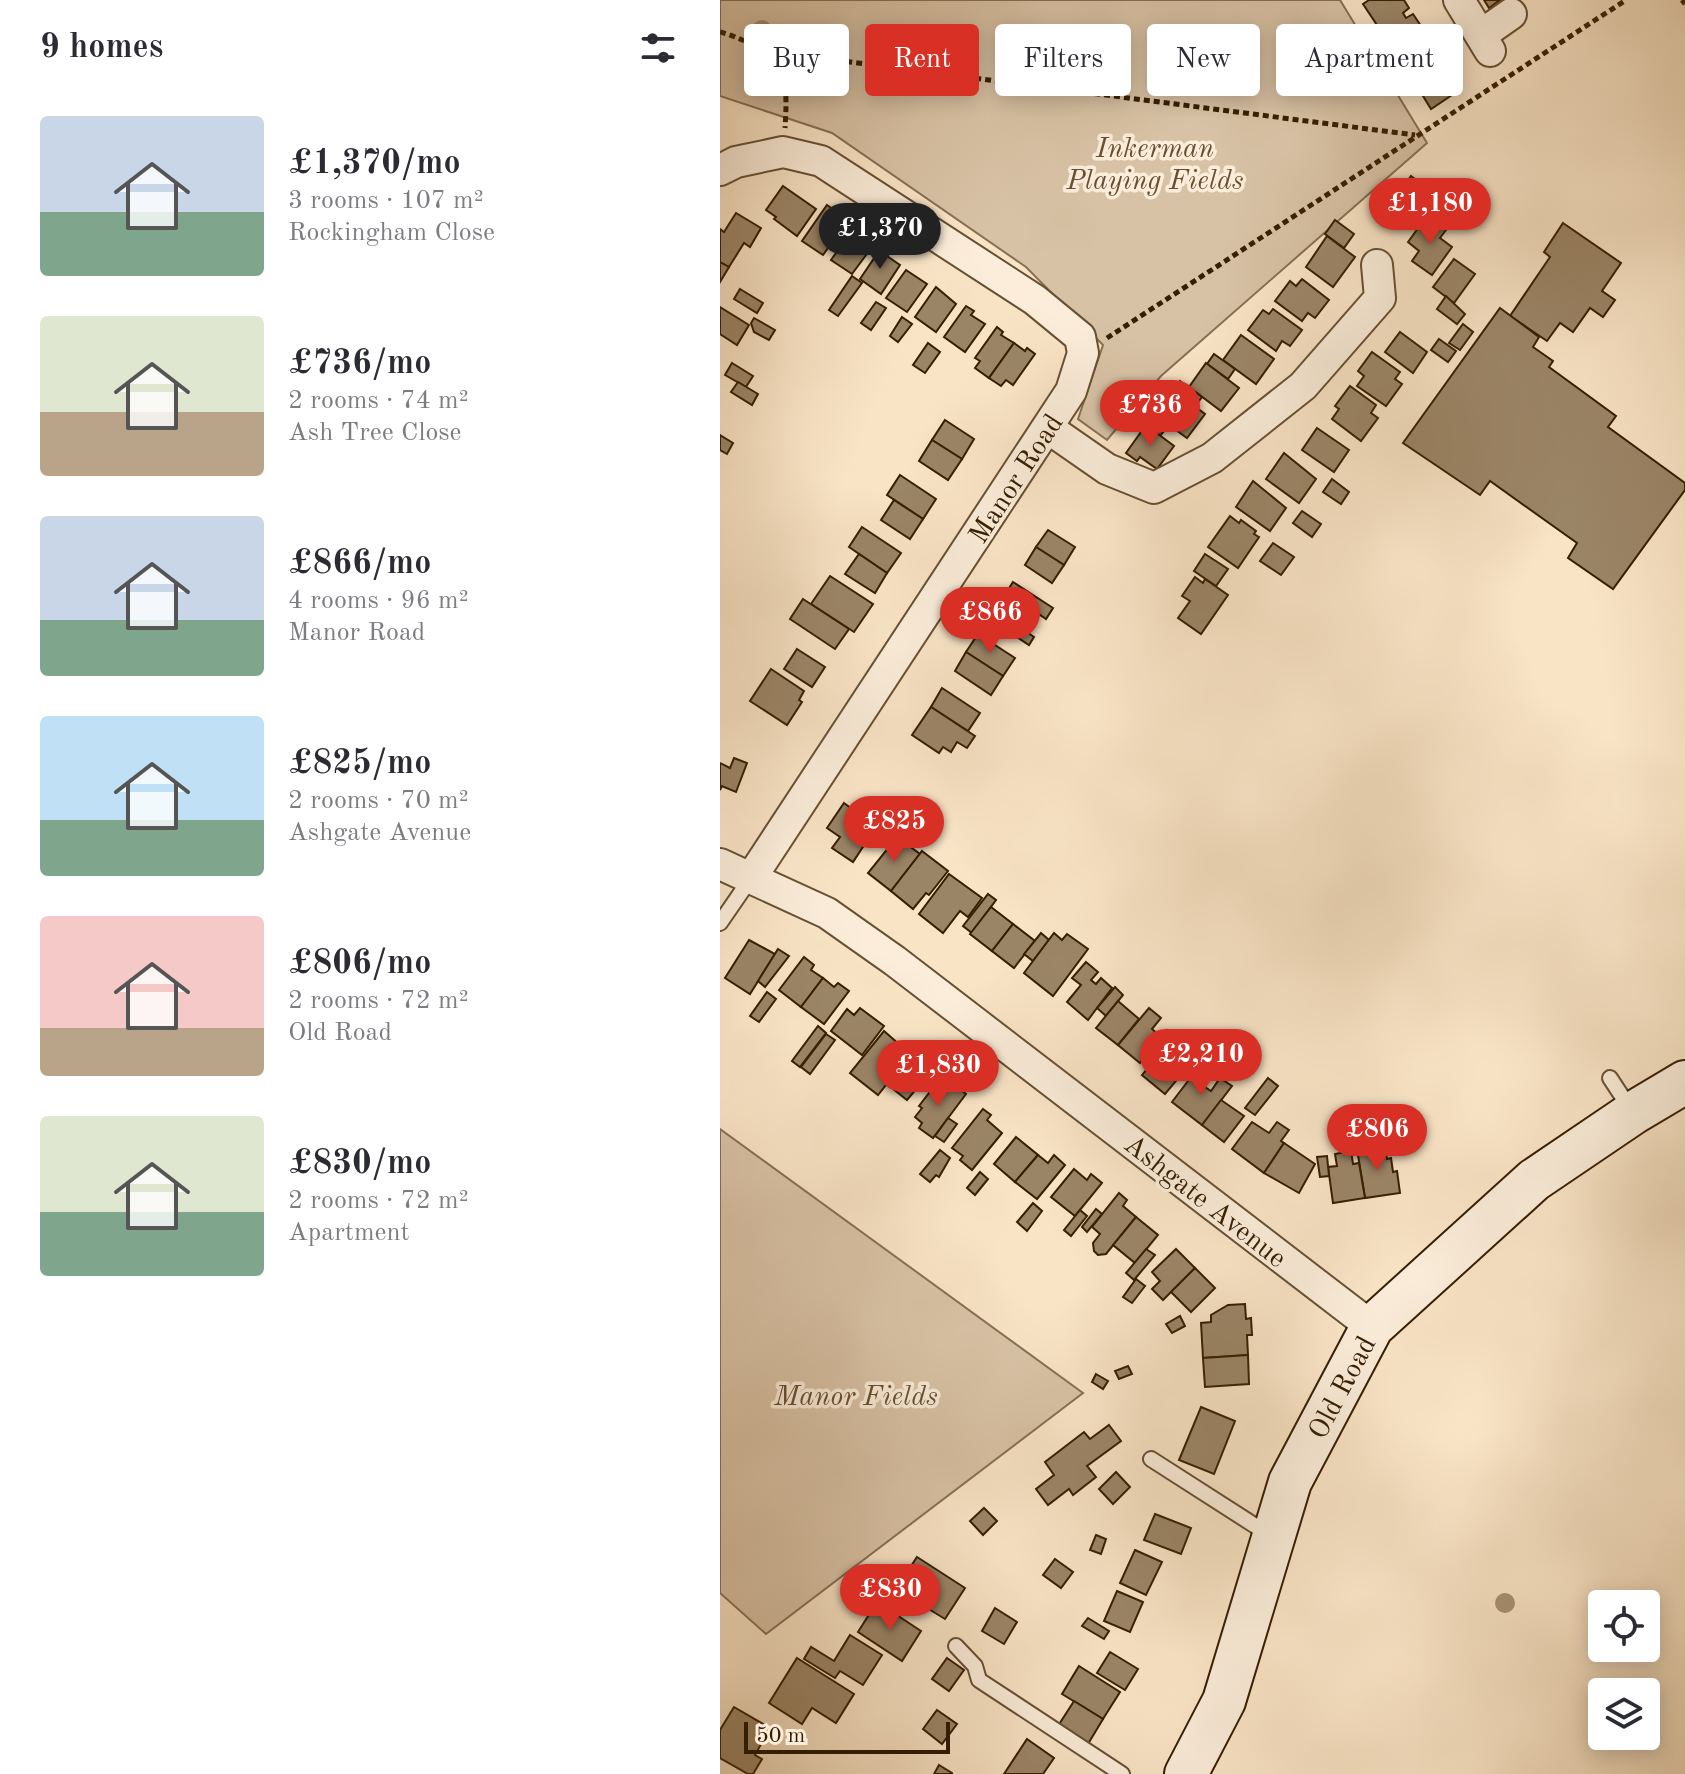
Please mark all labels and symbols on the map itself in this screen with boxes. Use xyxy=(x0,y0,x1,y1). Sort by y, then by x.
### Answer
park label: Inkerman Playing Fields xyxy=(1065,136,1244,196)
pin: £1,180 xyxy=(1365,178,1495,246)
pin: £1,370 xyxy=(815,203,945,271)
pin: £736 xyxy=(1103,380,1197,448)
street label: Manor Road xyxy=(965,410,1070,549)
pin: £866 xyxy=(943,587,1037,655)
pin: £825 xyxy=(847,796,941,864)
pin: £2,210 xyxy=(1136,1029,1266,1097)
pin: £1,830 xyxy=(873,1040,1003,1108)
pin: £806 xyxy=(1330,1104,1424,1172)
street label: Ashgate Avenue xyxy=(1118,1131,1290,1274)
street label: Old Road xyxy=(1305,1332,1382,1444)
park label: Manor Fields xyxy=(773,1384,938,1412)
pin: £830 xyxy=(843,1564,937,1632)
scale bar xyxy=(744,1718,950,1754)

